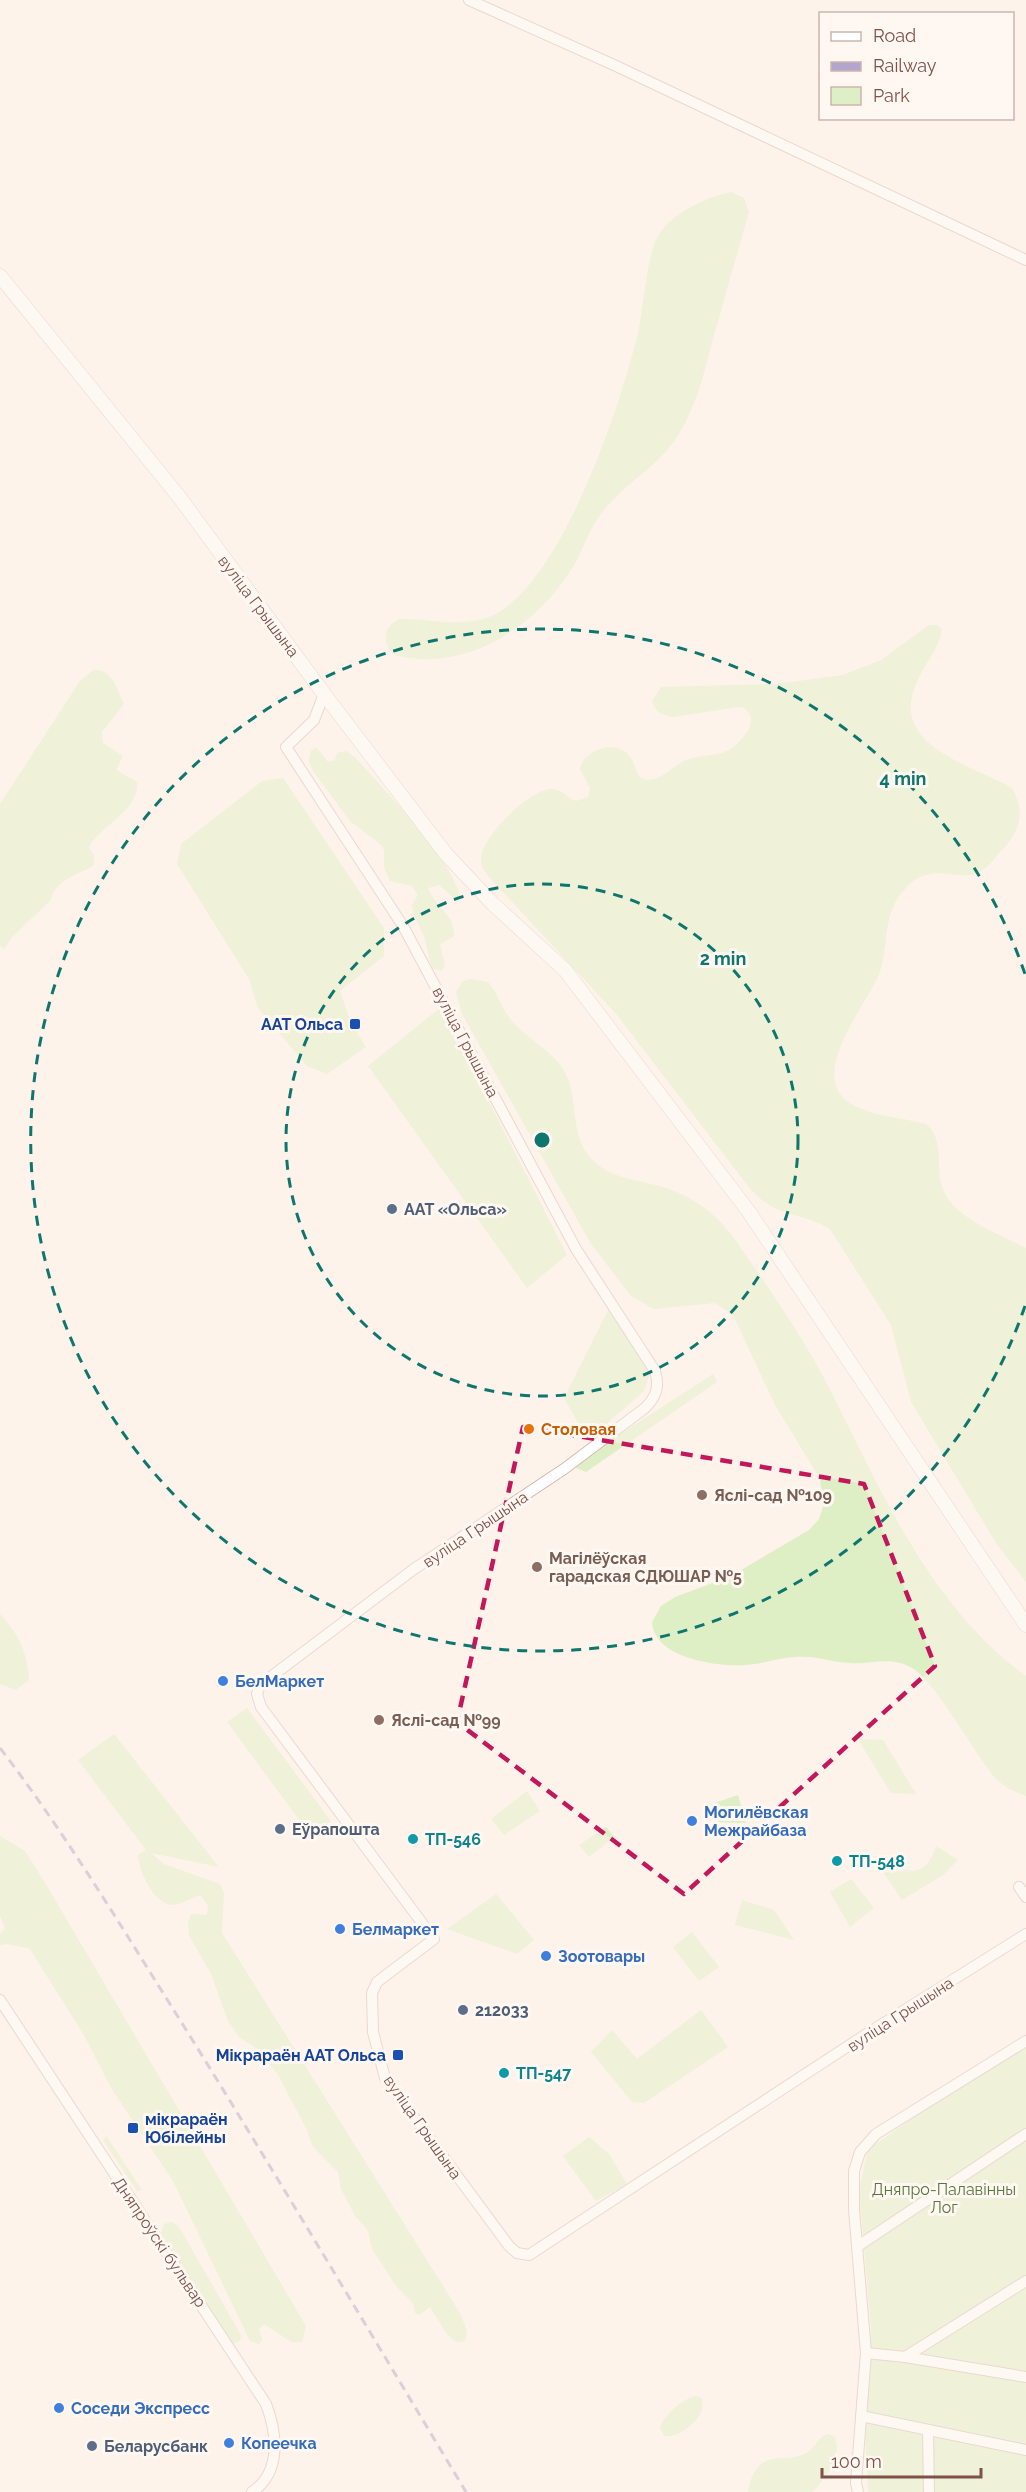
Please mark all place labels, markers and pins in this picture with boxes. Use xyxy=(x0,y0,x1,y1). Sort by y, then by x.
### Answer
place label: ААТ Ольса xyxy=(261,1015,343,1034)
marker: ААТ Ольса xyxy=(348,1017,362,1031)
centre of rings xyxy=(532,1130,552,1150)
place label: ААТ «Ольса» xyxy=(404,1200,507,1219)
marker: ААТ «Ольса» xyxy=(385,1202,399,1216)
place label: Столовая xyxy=(541,1420,616,1439)
marker: Столовая xyxy=(522,1422,536,1436)
place label: Яслі-сад №109 xyxy=(714,1486,832,1505)
marker: Яслі-сад №109 xyxy=(695,1488,709,1502)
place label: Магілёўская гарадская СДЮШАР №5 xyxy=(549,1549,742,1586)
marker: Магілёўская гарадская СДЮШАР №5 xyxy=(530,1560,544,1574)
place label: БелМаркет xyxy=(235,1672,324,1691)
marker: БелМаркет xyxy=(216,1674,230,1688)
place label: Яслі-сад №99 xyxy=(391,1711,501,1730)
marker: Яслі-сад №99 xyxy=(372,1713,386,1727)
place label: Могилёвская Межрайбаза xyxy=(704,1803,808,1840)
marker: Могилёвская Межрайбаза xyxy=(685,1814,699,1828)
place label: Еўрапошта xyxy=(292,1820,380,1839)
marker: Еўрапошта xyxy=(273,1822,287,1836)
place label: ТП-546 xyxy=(425,1830,481,1849)
marker: ТП-546 xyxy=(406,1832,420,1846)
place label: ТП-548 xyxy=(849,1852,905,1871)
marker: ТП-548 xyxy=(830,1854,844,1868)
place label: Белмаркет xyxy=(352,1920,439,1939)
marker: Белмаркет xyxy=(333,1922,347,1936)
place label: Зоотовары xyxy=(558,1947,645,1966)
marker: Зоотовары xyxy=(539,1949,553,1963)
place label: 212033 xyxy=(475,2001,529,2020)
marker: 212033 xyxy=(456,2003,470,2017)
place label: Мікрараён ААТ Ольса xyxy=(216,2046,386,2065)
marker: Мікрараён ААТ Ольса xyxy=(391,2048,405,2062)
place label: ТП-547 xyxy=(516,2064,571,2083)
marker: ТП-547 xyxy=(497,2066,511,2080)
place label: мікрараён Юбілейны xyxy=(145,2110,228,2147)
marker: мікрараён Юбілейны xyxy=(126,2121,140,2135)
place label: Соседи Экспресс xyxy=(71,2399,210,2418)
marker: Соседи Экспресс xyxy=(52,2401,66,2415)
place label: Копеечка xyxy=(241,2434,317,2453)
marker: Копеечка xyxy=(222,2436,236,2450)
place label: Беларусбанк xyxy=(104,2437,208,2456)
marker: Беларусбанк xyxy=(85,2439,99,2453)

